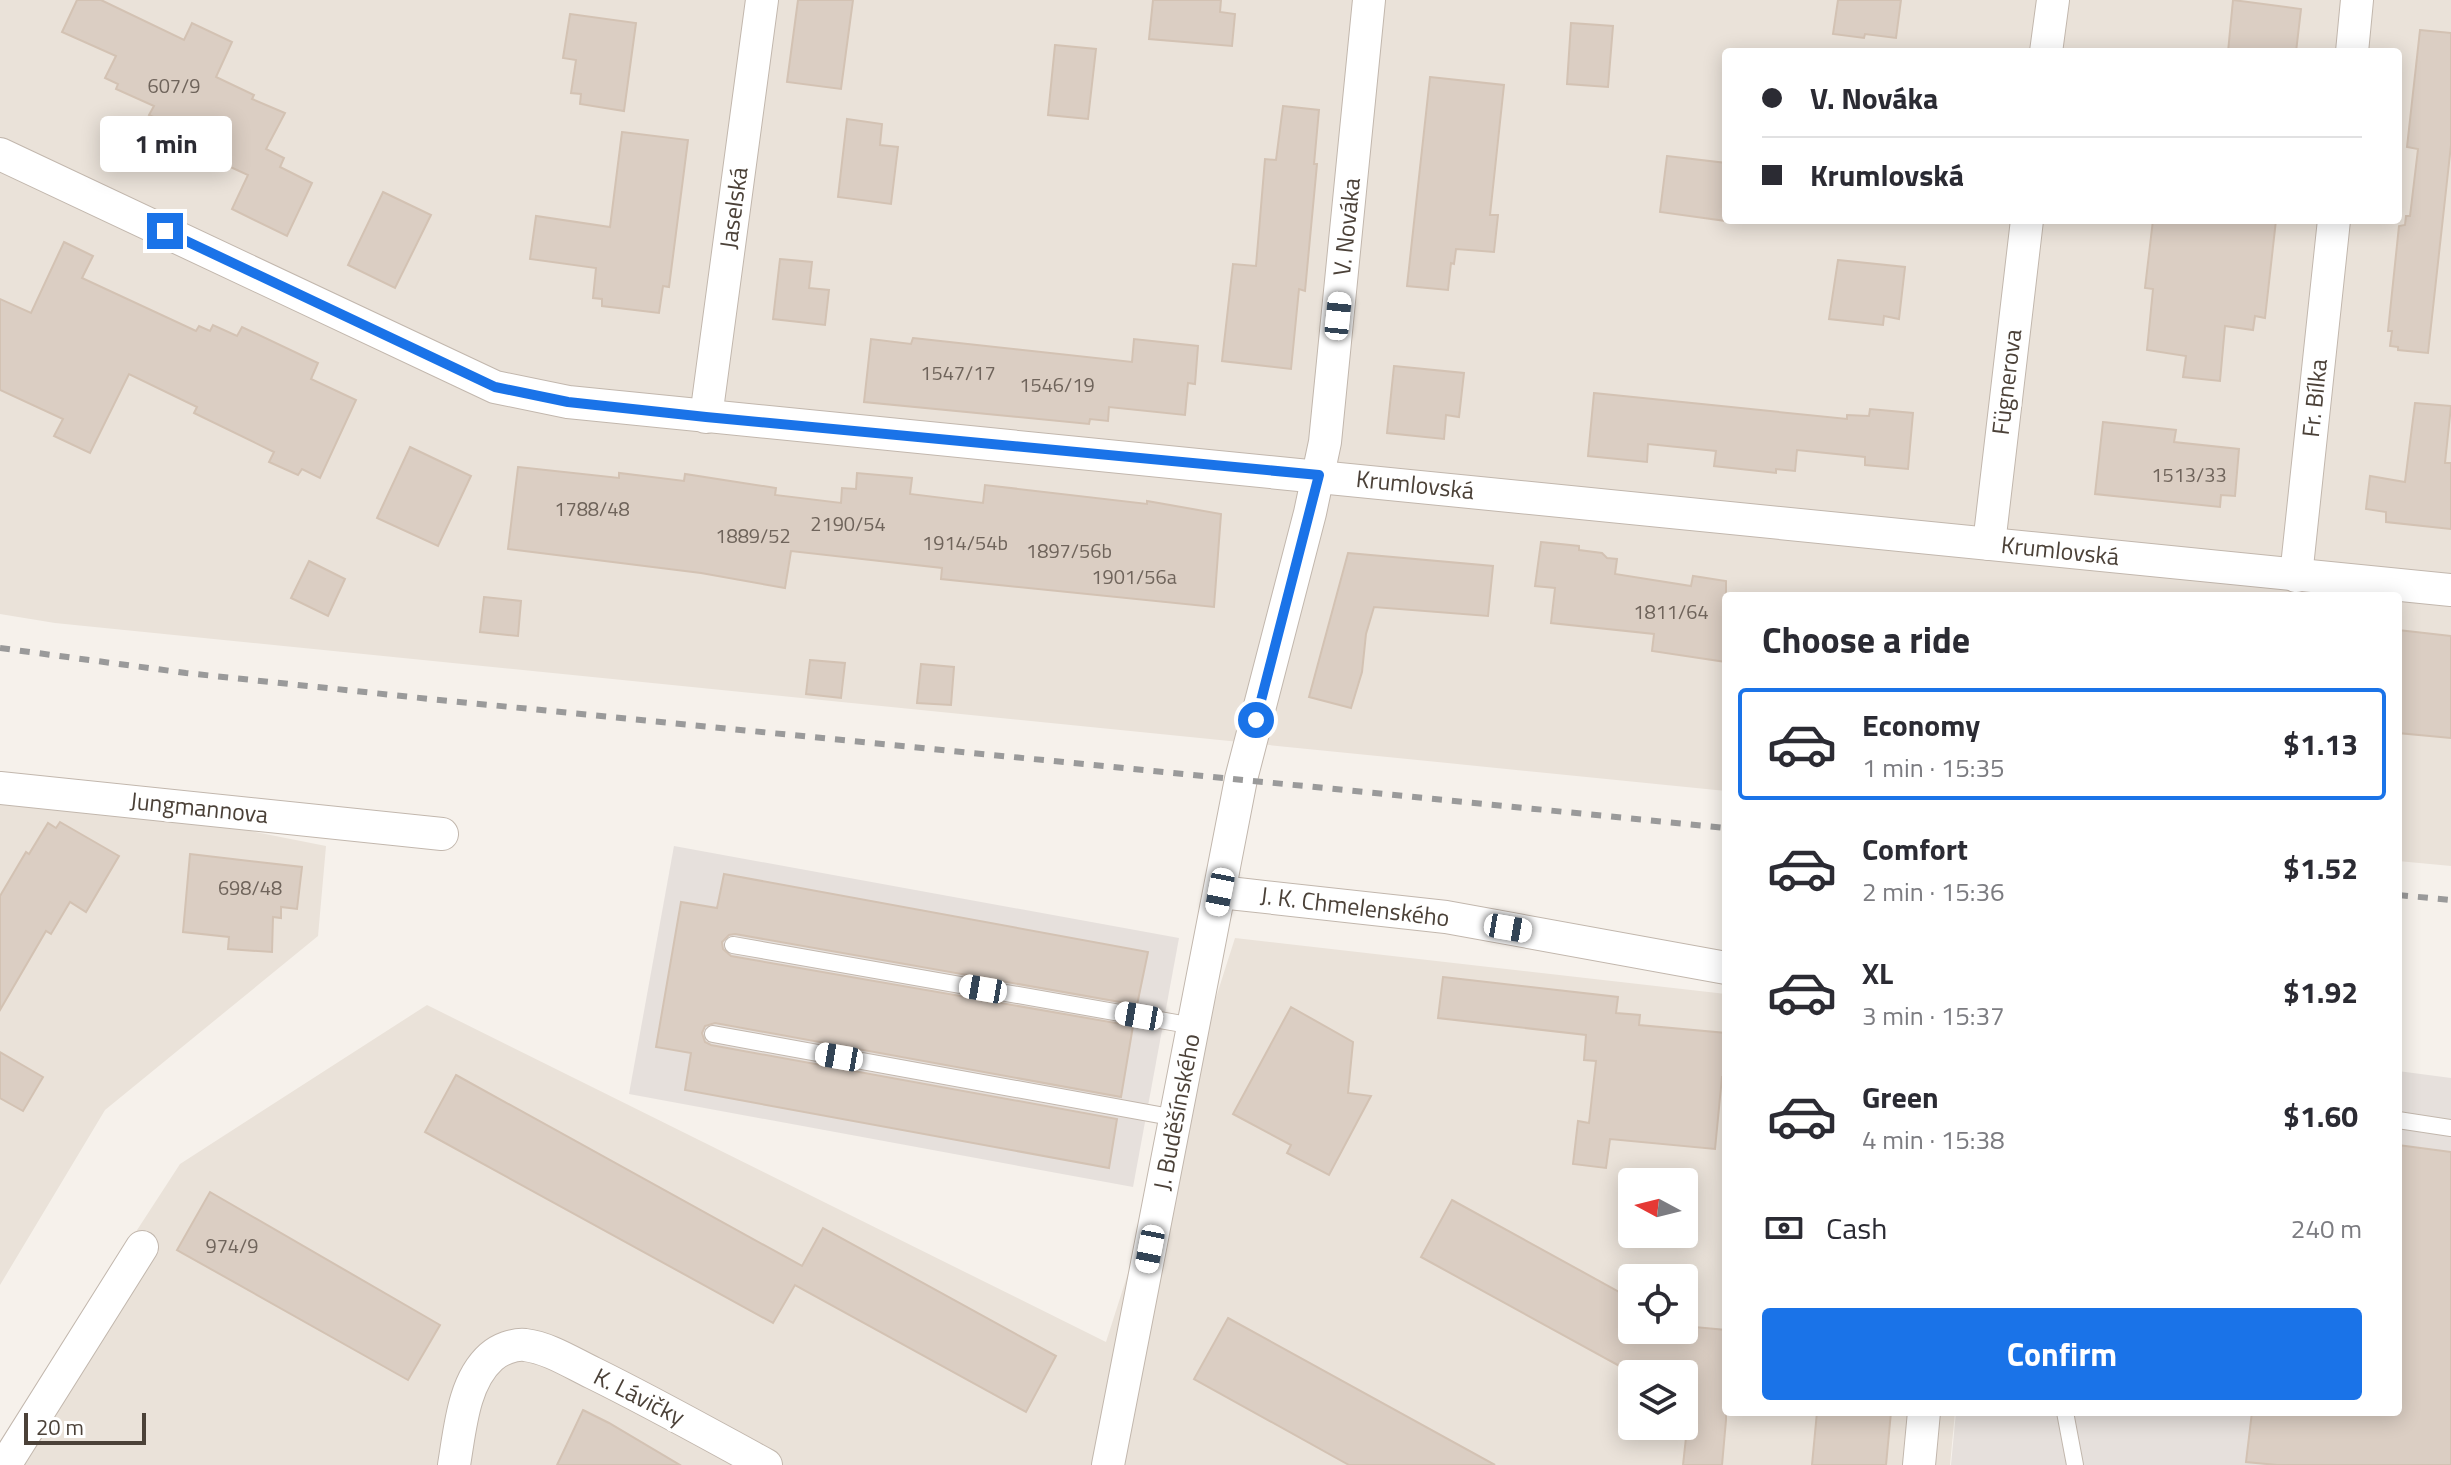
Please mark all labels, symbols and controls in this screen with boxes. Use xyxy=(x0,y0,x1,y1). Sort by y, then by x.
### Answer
house number: 607/9 xyxy=(147,70,201,101)
text: V. Nováka xyxy=(1810,75,1938,121)
callout: 1 min xyxy=(99,115,231,171)
text: 1 min xyxy=(134,124,198,163)
text: Krumlovská xyxy=(1810,152,1964,198)
street label: Jaselská xyxy=(709,165,757,251)
street label: V. Nováka xyxy=(1323,176,1369,278)
route end xyxy=(147,213,183,249)
car xyxy=(1324,291,1352,341)
street label: Fügnerova xyxy=(1982,327,2030,437)
house number: 1547/17 xyxy=(920,357,996,388)
street label: Fr. Bílka xyxy=(2292,357,2336,439)
house number: 1546/19 xyxy=(1019,369,1095,400)
house number: 1513/33 xyxy=(2151,459,2227,490)
street label: Krumlovská xyxy=(1354,460,1476,508)
house number: 1788/48 xyxy=(554,493,630,524)
house number: 2190/54 xyxy=(810,508,886,539)
house number: 1889/52 xyxy=(715,520,791,551)
street label: Krumlovská xyxy=(1999,526,2121,574)
house number: 1914/54b xyxy=(922,527,1008,558)
house number: 1897/56b xyxy=(1026,535,1112,566)
house number: 1901/56a xyxy=(1091,561,1177,592)
house number: 1811/64 xyxy=(1633,596,1709,627)
text: Choose a ride xyxy=(1762,612,1970,667)
route start xyxy=(1238,702,1274,738)
text: Economy xyxy=(1862,702,1980,748)
icon: car xyxy=(1766,708,1838,780)
text: $1.13 xyxy=(2283,721,2358,767)
text: 1 min · 15:35 xyxy=(1862,748,2005,787)
street label: Jungmannova xyxy=(128,782,270,832)
text: Comfort xyxy=(1862,826,1968,872)
icon: car xyxy=(1766,832,1838,904)
text: $1.52 xyxy=(2283,845,2358,891)
car xyxy=(1204,866,1236,918)
house number: 698/48 xyxy=(218,872,282,903)
text: 2 min · 15:36 xyxy=(1862,872,2005,911)
street label: J. K. Chmelenského xyxy=(1259,877,1452,935)
car xyxy=(1482,912,1534,944)
text: XL xyxy=(1862,950,1893,996)
icon: car xyxy=(1766,956,1838,1028)
text: $1.92 xyxy=(2283,969,2358,1015)
car xyxy=(957,973,1009,1005)
text: 3 min · 15:37 xyxy=(1862,996,2005,1035)
car xyxy=(1113,1000,1165,1032)
street label: J. Buděšínského xyxy=(1143,1030,1209,1193)
car xyxy=(813,1041,865,1073)
text: Green xyxy=(1862,1074,1939,1120)
icon: car xyxy=(1766,1080,1838,1152)
text: $1.60 xyxy=(2283,1093,2358,1139)
text: 4 min · 15:38 xyxy=(1862,1120,2005,1159)
north arrow xyxy=(1618,1168,1698,1248)
map controls xyxy=(1618,1168,1698,1440)
text: Cash xyxy=(1826,1205,1887,1251)
icon: cash xyxy=(1762,1206,1806,1250)
text: 240 m xyxy=(2291,1209,2362,1248)
car xyxy=(1134,1223,1166,1275)
house number: 974/9 xyxy=(205,1230,259,1261)
button: locate xyxy=(1618,1264,1698,1344)
button: Confirm xyxy=(1762,1308,2362,1400)
street label: K. Lávičky xyxy=(588,1358,692,1435)
button: layers xyxy=(1618,1360,1698,1440)
scale bar xyxy=(24,1409,146,1445)
text: 20 m xyxy=(36,1410,84,1444)

